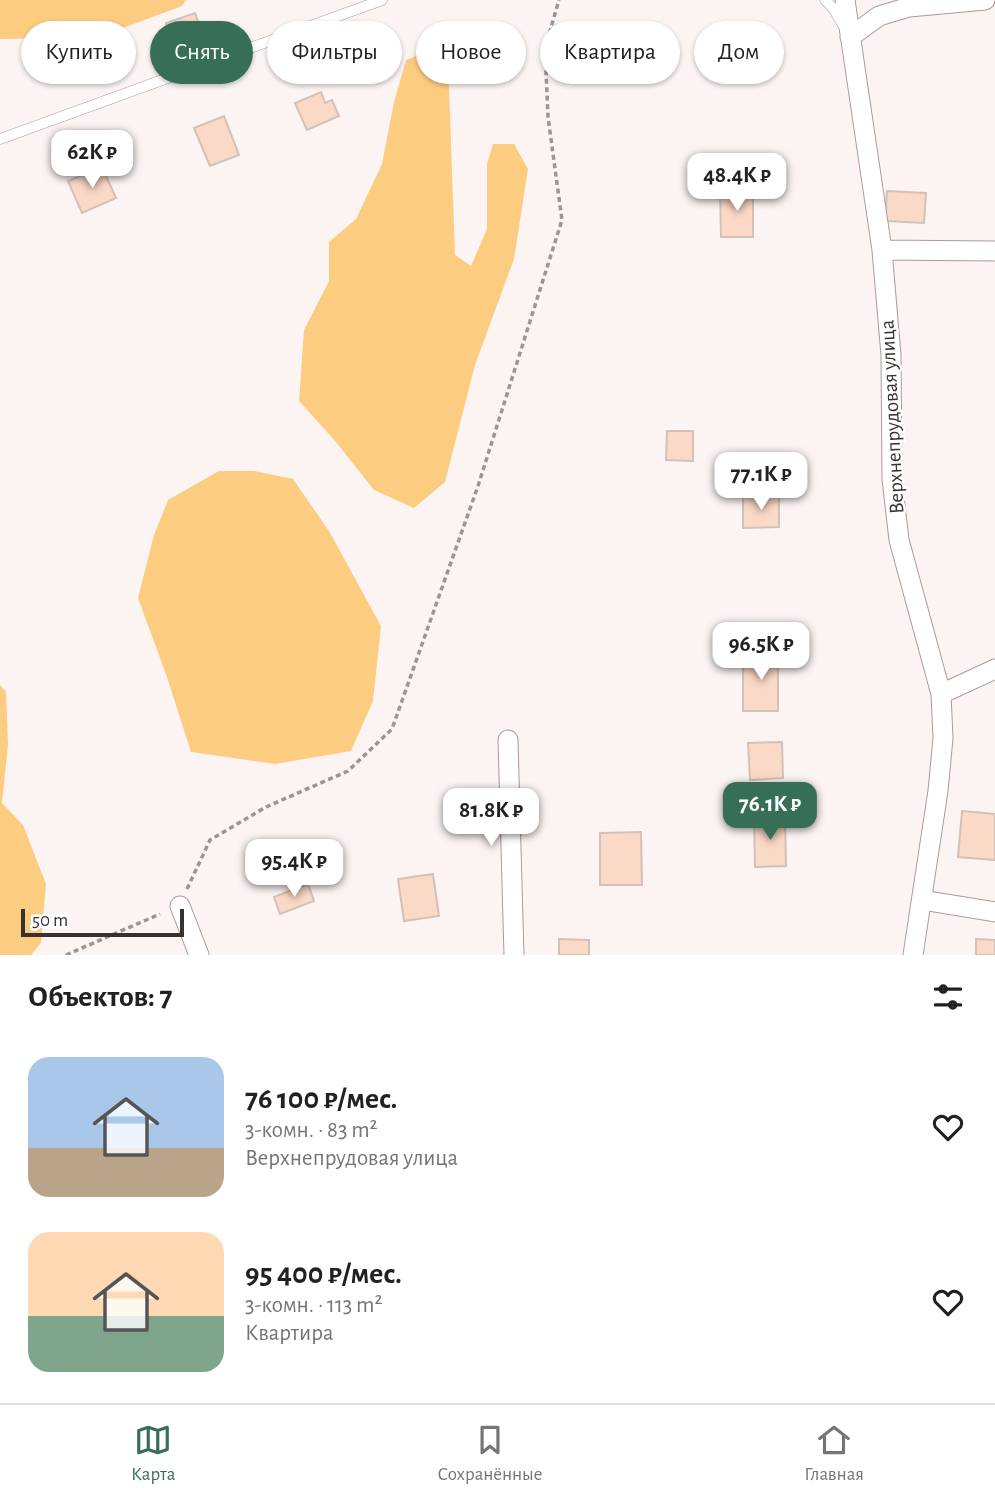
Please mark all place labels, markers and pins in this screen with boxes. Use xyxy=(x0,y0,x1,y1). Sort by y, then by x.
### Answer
pin: 62K ₽ xyxy=(43,130,141,190)
pin: 48.4K ₽ xyxy=(672,154,802,213)
pin: 77.1K ₽ xyxy=(696,452,826,512)
pin: 96.5K ₽ xyxy=(696,622,826,682)
pin: 76.1K ₽ xyxy=(705,782,835,842)
pin: 81.8K ₽ xyxy=(426,788,556,848)
pin: 95.4K ₽ xyxy=(229,839,359,899)

